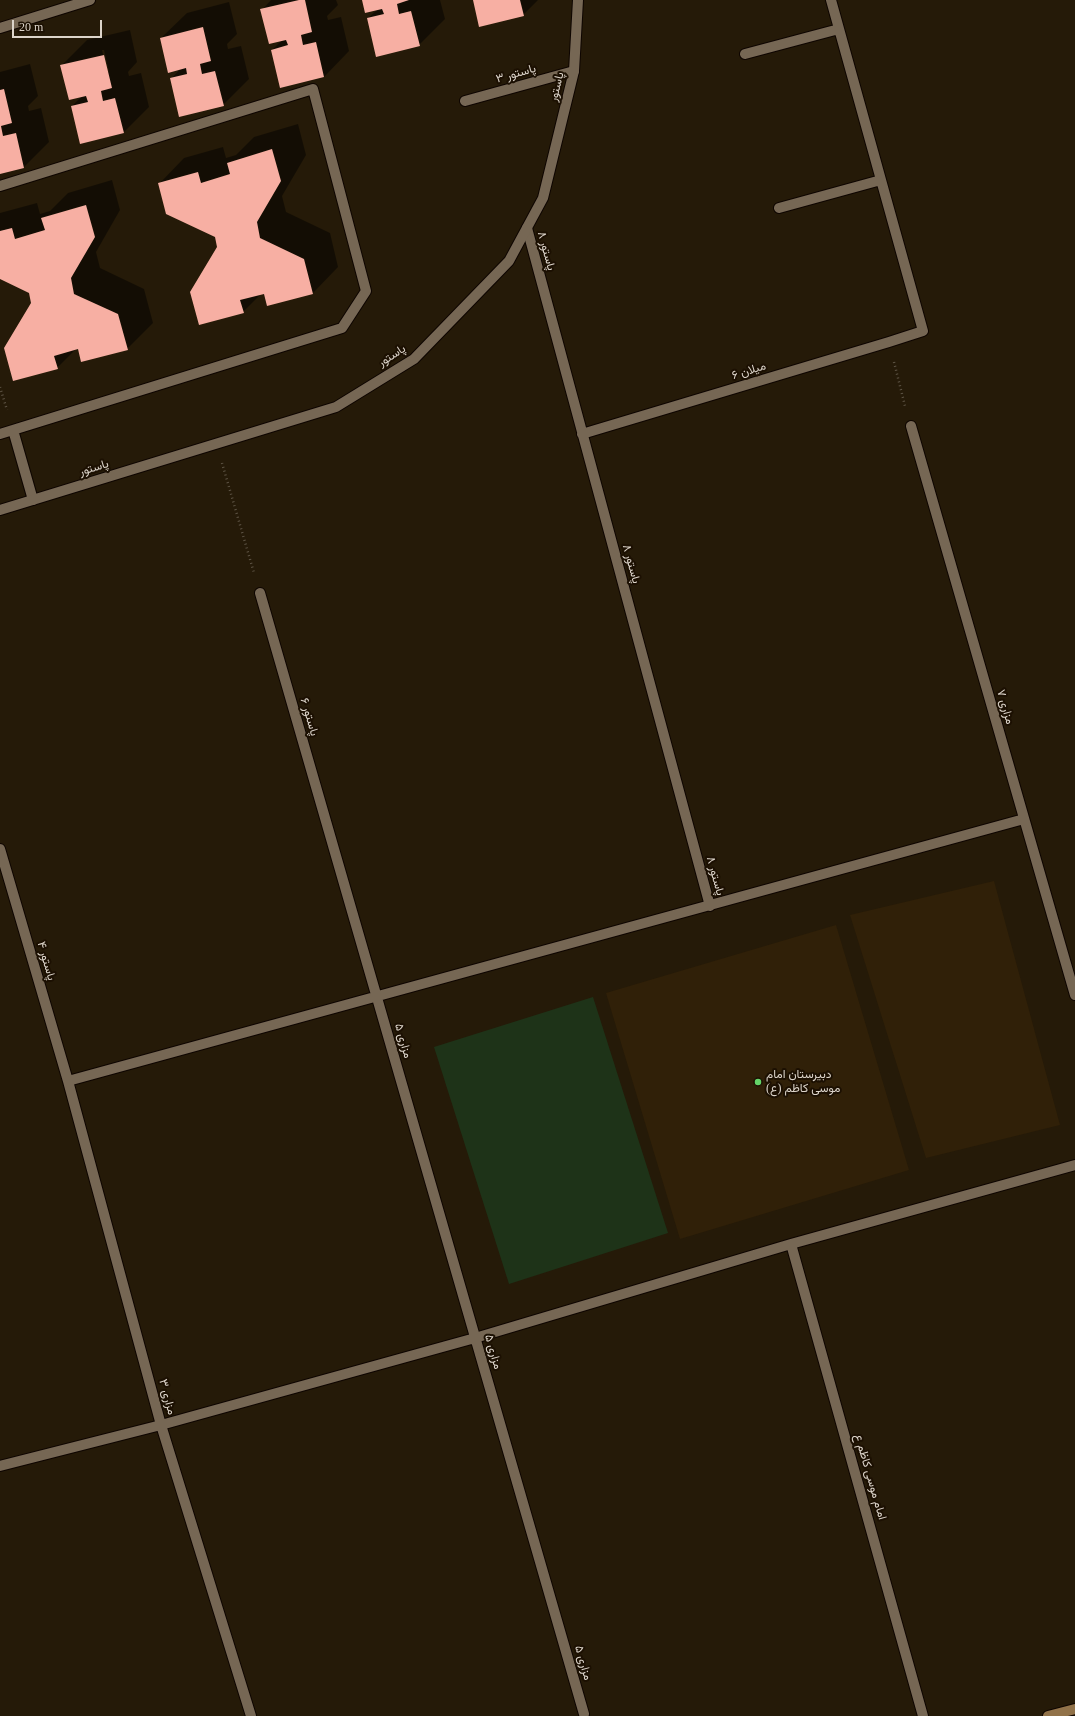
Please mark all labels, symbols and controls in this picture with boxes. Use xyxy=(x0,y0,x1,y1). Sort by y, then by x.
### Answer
scale bar xyxy=(14,12,104,38)
text: 20 m xyxy=(19,20,43,34)
street label: پاستور ۳ xyxy=(494,61,538,87)
street label: پاستور xyxy=(546,71,568,103)
street label: پاستور ۸ xyxy=(534,230,558,272)
street label: پاستور xyxy=(375,342,409,370)
street label: میلان ۶ xyxy=(730,359,768,383)
street label: پاستور xyxy=(78,457,110,479)
street label: پاستور ۸ xyxy=(619,543,643,585)
street label: مزاری ۷ xyxy=(993,688,1017,726)
street label: پاستور ۶ xyxy=(297,696,321,738)
street label: پاستور ۸ xyxy=(703,855,727,897)
street label: پاستور ۴ xyxy=(34,940,58,982)
street label: مزاری ۵ xyxy=(391,1022,415,1060)
place label: دبیرستان امام موسی کاظم (ع) xyxy=(766,1068,840,1096)
marker: دبیرستان امام موسی کاظم (ع) xyxy=(753,1077,763,1087)
street label: مزاری ۵ xyxy=(481,1333,505,1371)
street label: مزاری ۳ xyxy=(155,1378,179,1416)
street label: امام موسی کاظم ع xyxy=(851,1432,889,1522)
street label: مزاری ۵ xyxy=(571,1644,595,1682)

